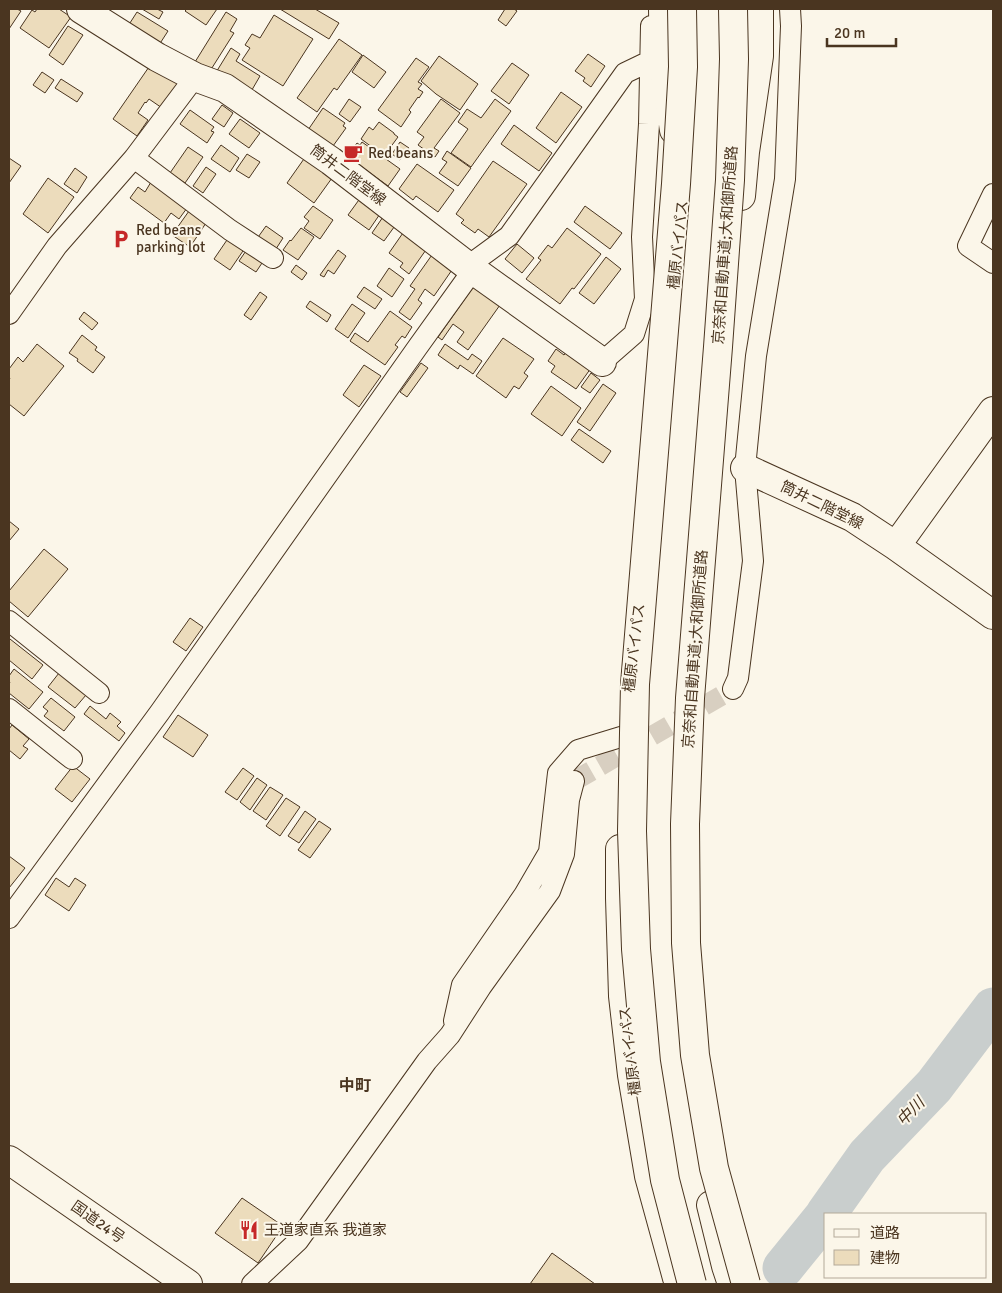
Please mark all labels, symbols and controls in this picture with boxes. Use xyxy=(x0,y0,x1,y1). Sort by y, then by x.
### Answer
scale bar xyxy=(827,15,896,47)
text: 20 m xyxy=(834,24,865,42)
street label: 筒井二階堂線 xyxy=(307,141,389,209)
cafe icon: Red beans xyxy=(342,142,364,164)
place label: Red beans xyxy=(368,144,434,162)
street label: 京奈和自動車道;大和御所道路 xyxy=(709,145,741,345)
street label: 橿原バイパス xyxy=(664,199,692,291)
place label: Red beans parking lot xyxy=(136,221,205,256)
parking icon: Red beans parking lot xyxy=(110,228,132,250)
street label: 筒井二階堂線 xyxy=(778,477,866,533)
street label: 京奈和自動車道;大和御所道路 xyxy=(679,549,711,749)
street label: 橿原バイパス xyxy=(620,602,648,694)
street label: 橿原バイパス xyxy=(616,1005,644,1097)
district label: 中町 xyxy=(339,1076,371,1096)
water label: 中川 xyxy=(892,1092,930,1130)
street label: 国道24号 xyxy=(68,1197,128,1247)
legend xyxy=(824,1213,987,1278)
restaurant icon: 王道家直系 我道家 xyxy=(238,1219,260,1241)
place label: 王道家直系 我道家 xyxy=(264,1221,387,1239)
text: 道路 xyxy=(870,1224,900,1242)
text: 建物 xyxy=(870,1249,900,1267)

